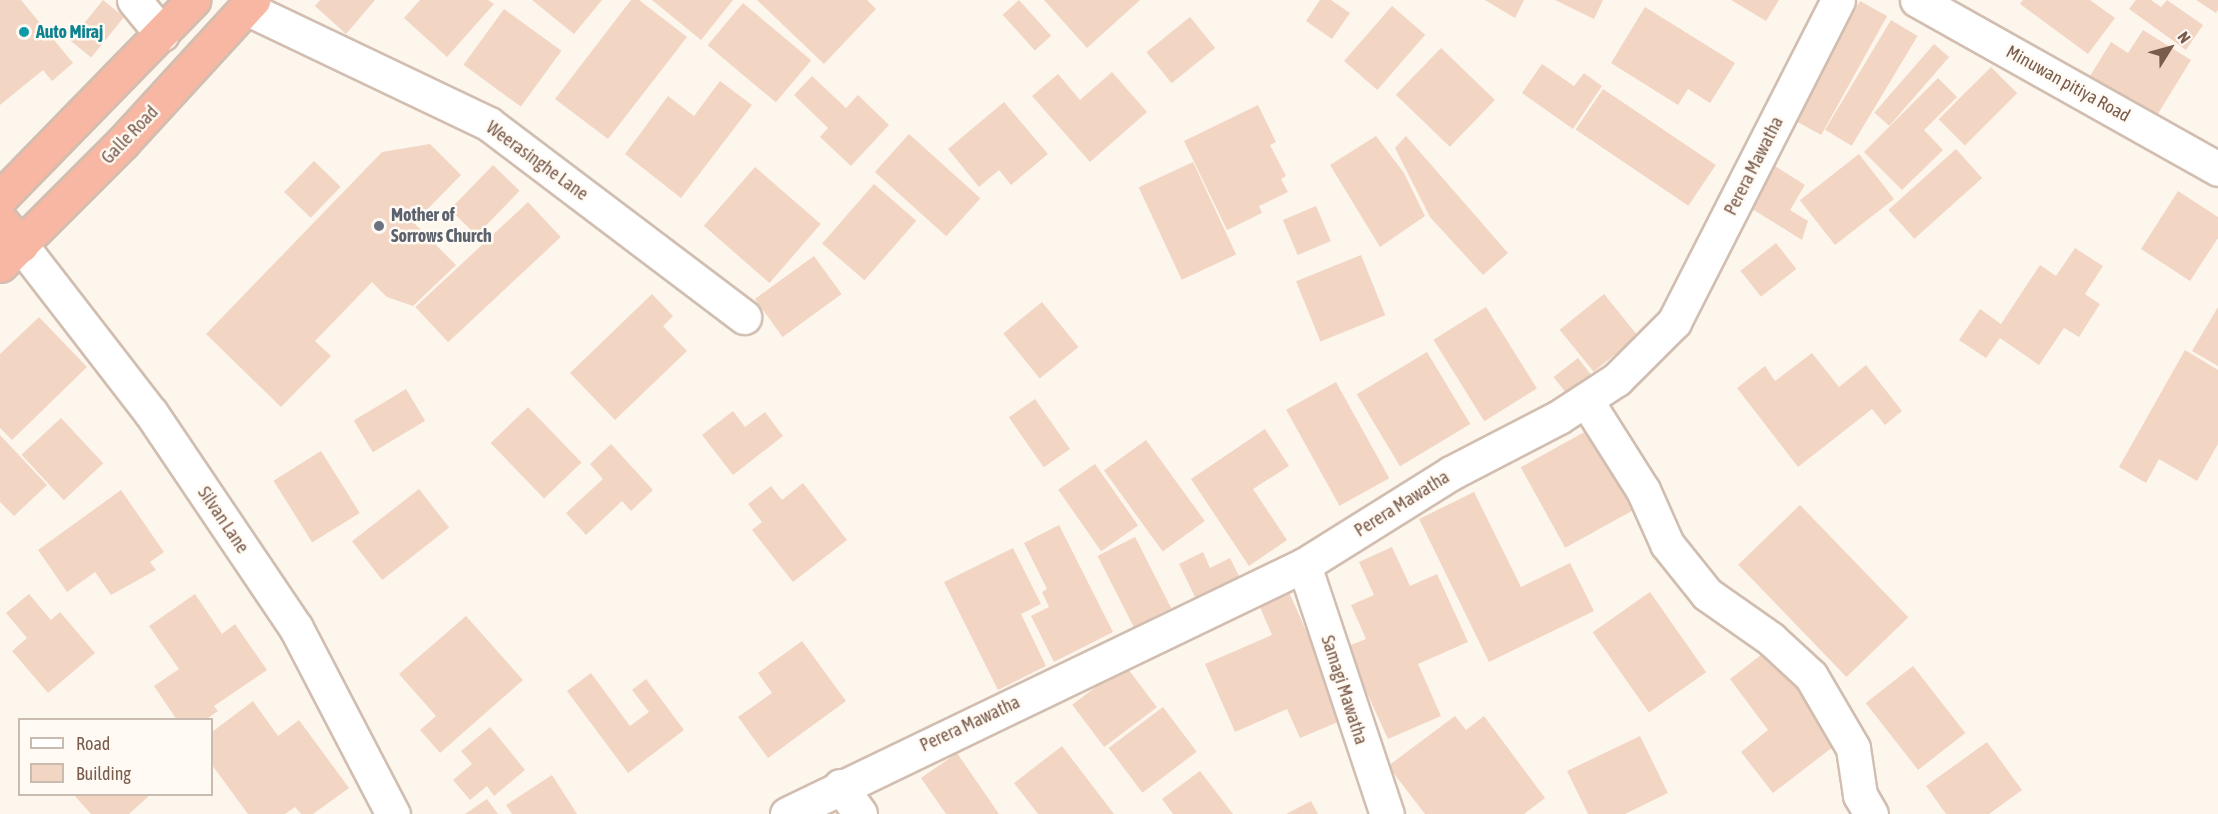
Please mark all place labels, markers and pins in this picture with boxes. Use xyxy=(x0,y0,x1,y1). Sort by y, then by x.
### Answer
place label: Auto Miraj xyxy=(36,21,103,43)
marker: Auto Miraj xyxy=(17,25,31,39)
place label: Mother of Sorrows Church xyxy=(391,205,492,248)
marker: Mother of Sorrows Church xyxy=(372,219,386,233)

